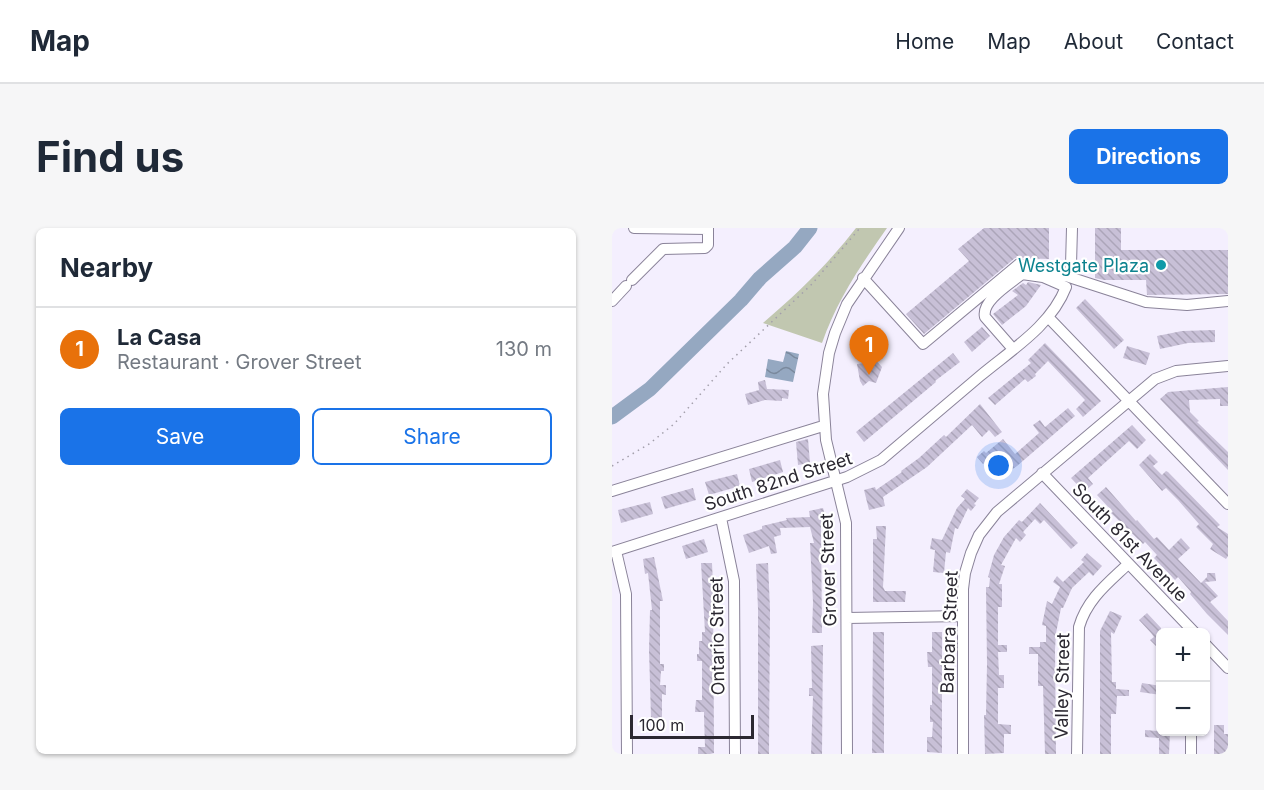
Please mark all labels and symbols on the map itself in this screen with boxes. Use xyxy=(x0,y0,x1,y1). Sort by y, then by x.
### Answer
place label: Westgate Plaza xyxy=(1018,255,1149,276)
marker: Westgate Plaza xyxy=(1154,258,1168,272)
pin: 1 xyxy=(850,326,888,375)
street label: South 82nd Street xyxy=(701,447,855,515)
your location xyxy=(984,451,1013,480)
street label: South 81st Avenue xyxy=(1068,478,1192,606)
street label: Grover Street xyxy=(816,513,840,627)
street label: Barbara Street xyxy=(936,570,962,694)
street label: Ontario Street xyxy=(705,576,729,695)
street label: Valley Street xyxy=(1051,632,1073,739)
scale bar xyxy=(630,712,754,739)

